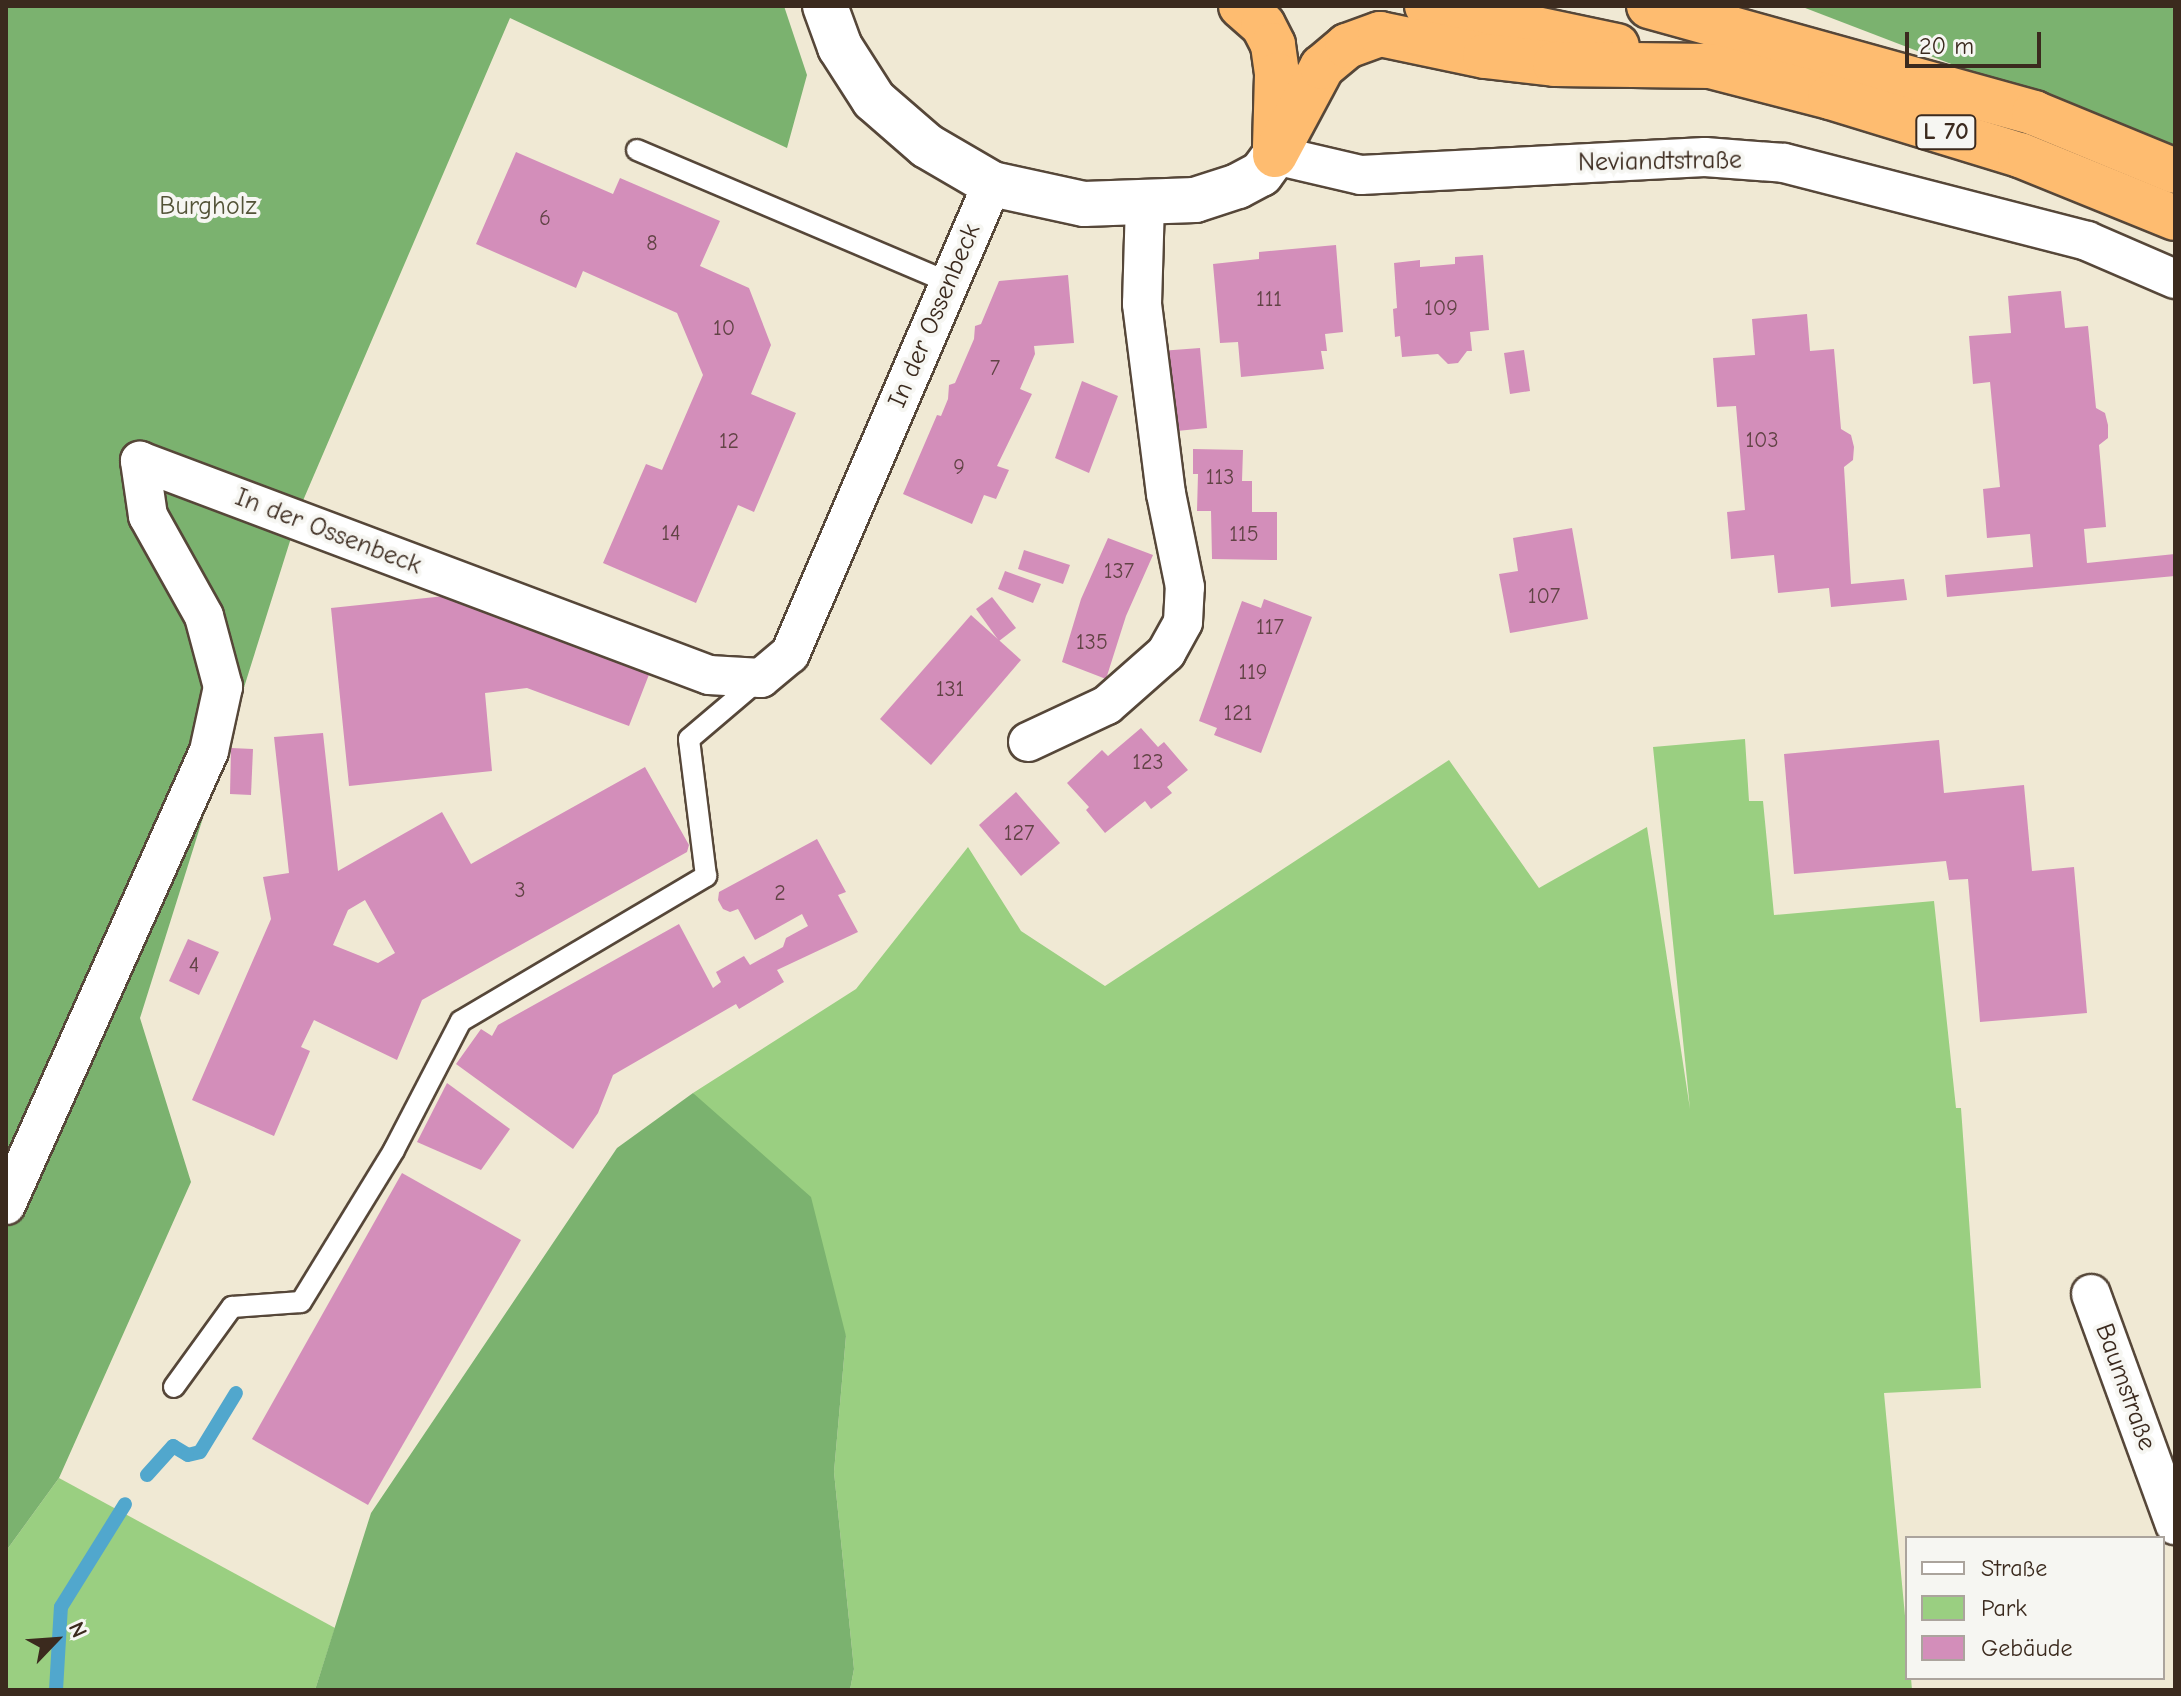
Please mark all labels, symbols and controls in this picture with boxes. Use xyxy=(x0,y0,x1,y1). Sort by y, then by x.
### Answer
scale bar xyxy=(1909,16,2045,66)
text: 20 m xyxy=(1919,32,1974,60)
road number: L 70 xyxy=(1914,112,1978,152)
street label: Neviandtstraße xyxy=(1578,145,1742,179)
park label: Burgholz xyxy=(159,191,257,223)
house number: 6 xyxy=(539,206,551,232)
street label: In der Ossenbeck xyxy=(882,219,988,413)
house number: 8 xyxy=(646,231,658,257)
house number: 111 xyxy=(1256,287,1282,313)
house number: 109 xyxy=(1424,296,1458,322)
house number: 10 xyxy=(713,316,735,342)
house number: 7 xyxy=(990,356,1000,382)
house number: 103 xyxy=(1745,428,1779,454)
house number: 12 xyxy=(719,429,739,455)
house number: 9 xyxy=(953,455,965,481)
house number: 113 xyxy=(1206,465,1234,491)
street label: In der Ossenbeck xyxy=(231,482,425,582)
house number: 14 xyxy=(661,521,681,547)
house number: 115 xyxy=(1229,522,1259,548)
house number: 137 xyxy=(1104,559,1134,585)
house number: 107 xyxy=(1528,584,1560,610)
house number: 117 xyxy=(1256,615,1284,641)
house number: 135 xyxy=(1076,630,1108,656)
house number: 119 xyxy=(1238,660,1268,686)
house number: 131 xyxy=(936,677,964,703)
house number: 121 xyxy=(1224,701,1252,727)
house number: 123 xyxy=(1132,750,1164,776)
house number: 127 xyxy=(1004,821,1034,847)
house number: 3 xyxy=(514,878,526,904)
house number: 2 xyxy=(774,881,786,907)
house number: 4 xyxy=(189,953,199,979)
street label: Baumstraße xyxy=(2088,1319,2162,1455)
legend xyxy=(1905,1536,2165,1680)
text: Straße xyxy=(1981,1554,2047,1582)
text: Park xyxy=(1981,1594,2027,1622)
north arrow xyxy=(16,1600,96,1680)
text: N xyxy=(63,1618,93,1642)
text: Gebäude xyxy=(1981,1634,2072,1662)

